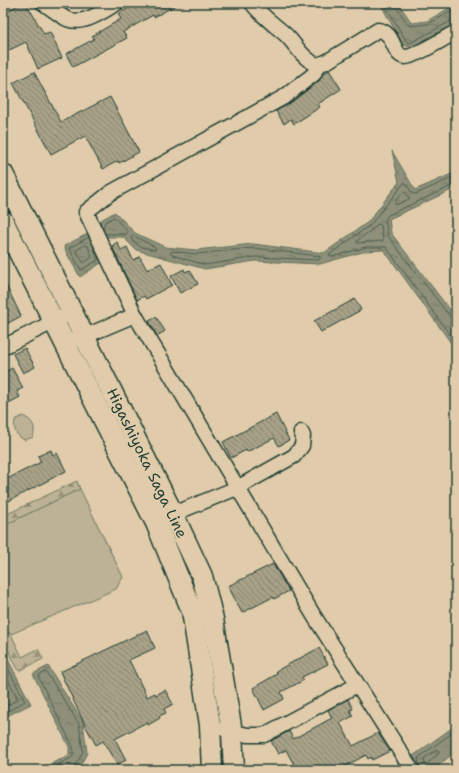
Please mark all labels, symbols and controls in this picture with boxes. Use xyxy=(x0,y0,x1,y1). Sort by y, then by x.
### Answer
street label: Higashiyoka Saga Line xyxy=(102,385,192,541)

